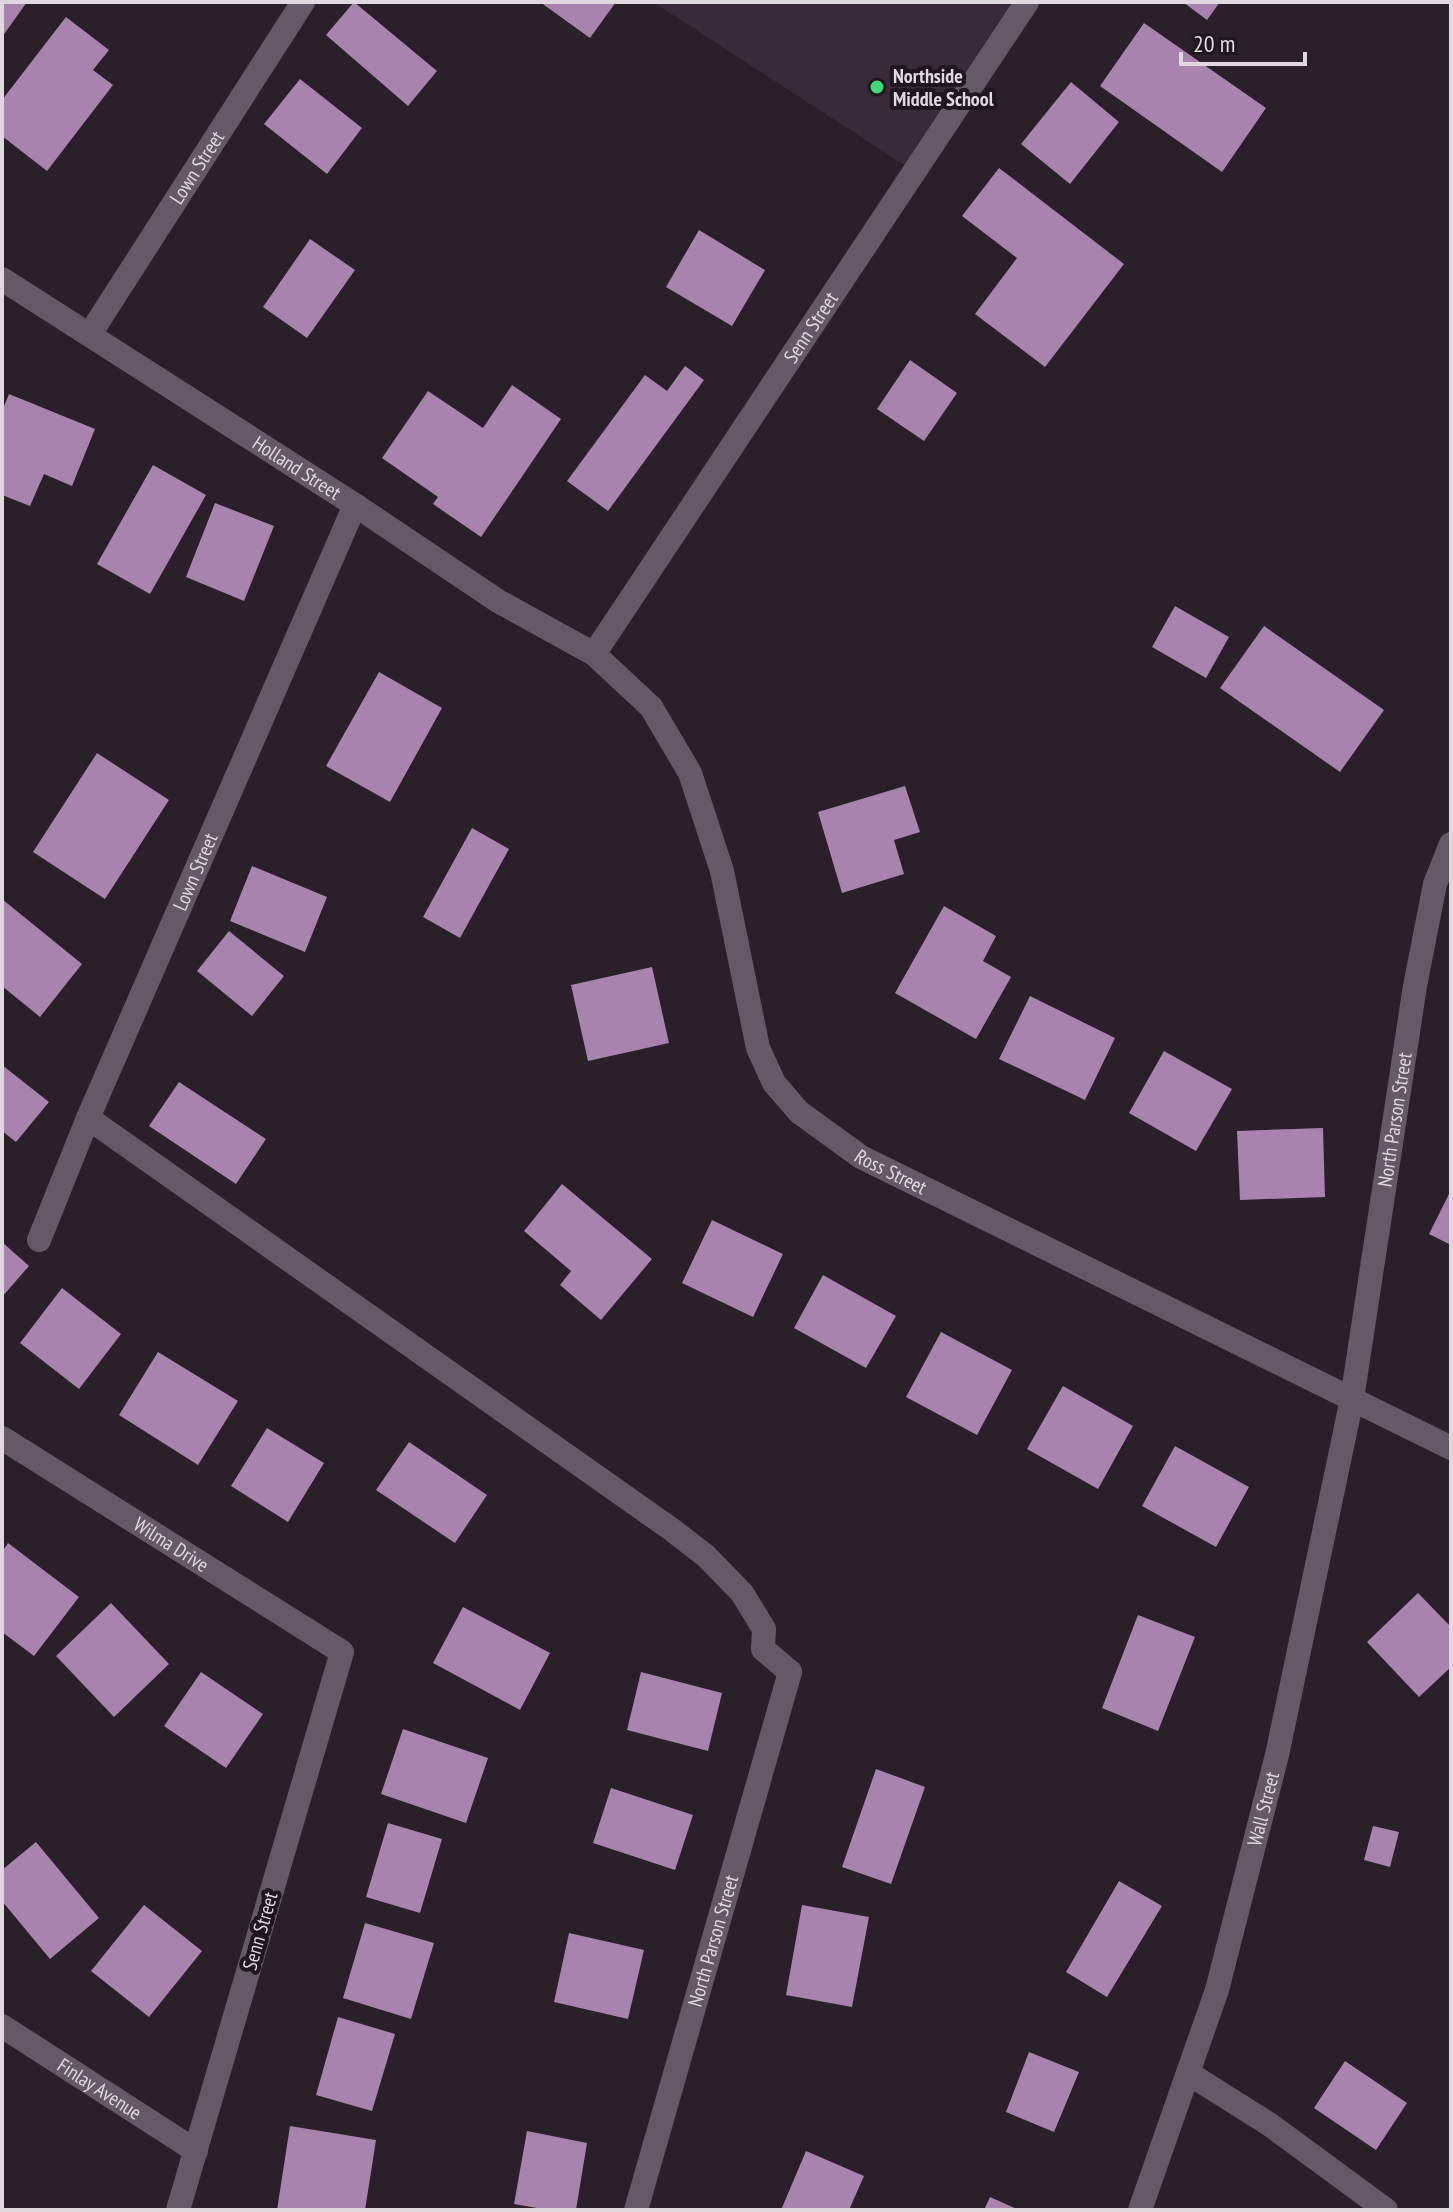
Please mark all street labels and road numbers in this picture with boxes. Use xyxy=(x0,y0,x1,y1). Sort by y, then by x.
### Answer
street label: Lown Street xyxy=(164,125,230,209)
street label: Senn Street xyxy=(778,286,844,368)
street label: Holland Street xyxy=(248,430,346,506)
street label: Lown Street xyxy=(167,829,224,915)
street label: North Parson Street xyxy=(1372,1050,1418,1189)
street label: Ross Street xyxy=(849,1144,932,1201)
street label: Wilma Drive xyxy=(129,1511,214,1578)
street label: Wall Street xyxy=(1241,1768,1285,1849)
street label: North Parson Street xyxy=(682,1871,744,2010)
street label: Senn Street xyxy=(236,1888,284,1973)
street label: Finlay Avenue xyxy=(52,2052,147,2126)

